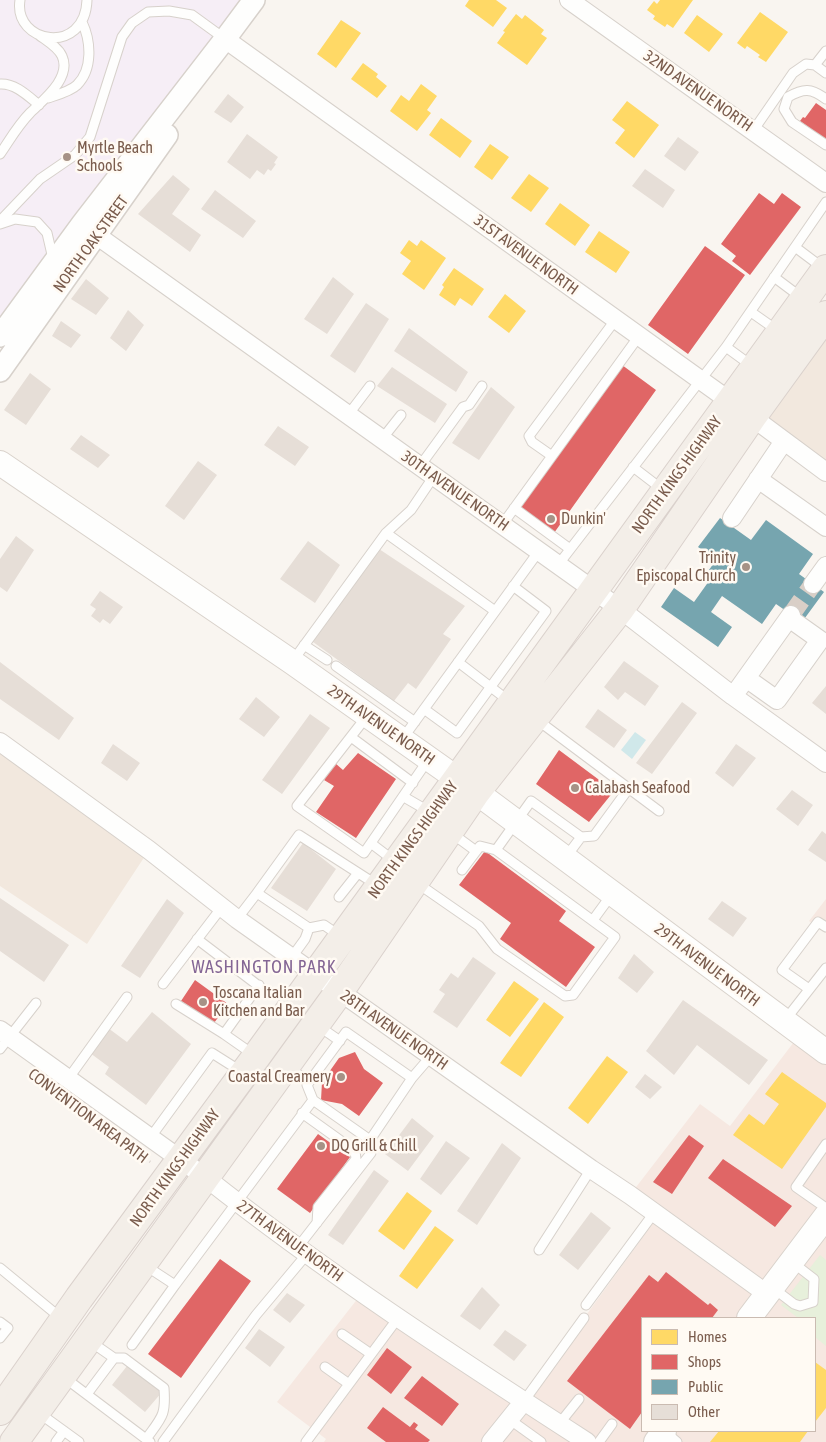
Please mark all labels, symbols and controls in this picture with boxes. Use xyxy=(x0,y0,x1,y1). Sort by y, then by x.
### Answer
street label: 32ND AVENUE NORTH xyxy=(640,46,756,136)
place label: Myrtle Beach Schools xyxy=(77,138,153,176)
marker: Myrtle Beach Schools xyxy=(61,151,73,163)
street label: NORTH OAK STREET xyxy=(49,192,133,296)
street label: 31ST AVENUE NORTH xyxy=(470,211,582,299)
street label: NORTH KINGS HIGHWAY xyxy=(628,412,726,538)
street label: 30TH AVENUE NORTH xyxy=(398,447,512,535)
place label: Dunkin' xyxy=(561,509,606,529)
marker: Dunkin' xyxy=(545,513,557,525)
place label: Trinity Episcopal Church xyxy=(636,548,736,586)
marker: Trinity Episcopal Church xyxy=(740,561,752,573)
street label: 29TH AVENUE NORTH xyxy=(324,681,438,769)
street label: NORTH KINGS HIGHWAY xyxy=(364,777,462,903)
place label: Calabash Seafood xyxy=(585,778,690,798)
marker: Calabash Seafood xyxy=(569,782,581,794)
street label: 29TH AVENUE NORTH xyxy=(651,919,763,1011)
district label: WASHINGTON PARK xyxy=(190,956,338,978)
place label: Toscana Italian Kitchen and Bar xyxy=(213,983,305,1021)
street label: 28TH AVENUE NORTH xyxy=(337,986,451,1074)
marker: Toscana Italian Kitchen and Bar xyxy=(197,996,209,1008)
street label: CONVENTION AREA PATH xyxy=(24,1065,152,1167)
place label: Coastal Creamery xyxy=(228,1067,331,1087)
marker: Coastal Creamery xyxy=(335,1071,347,1083)
street label: NORTH KINGS HIGHWAY xyxy=(126,1105,224,1231)
place label: DQ Grill & Chill xyxy=(331,1136,417,1156)
marker: DQ Grill & Chill xyxy=(315,1140,327,1152)
street label: 27TH AVENUE NORTH xyxy=(233,1196,347,1286)
legend xyxy=(641,1317,816,1432)
text: Homes xyxy=(688,1328,727,1345)
text: Shops xyxy=(688,1353,721,1370)
text: Public xyxy=(688,1378,723,1395)
text: Other xyxy=(688,1403,720,1420)

